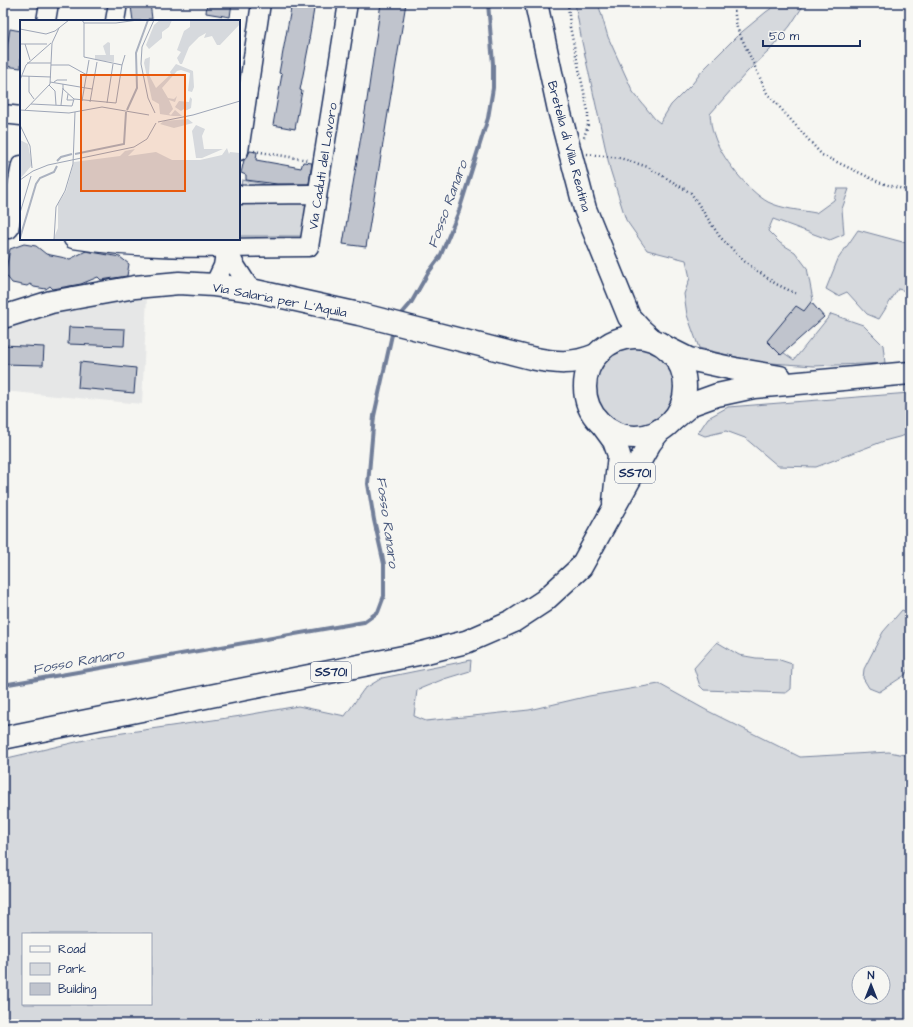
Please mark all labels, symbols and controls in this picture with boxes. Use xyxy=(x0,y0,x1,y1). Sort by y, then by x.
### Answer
inset map xyxy=(20,20,240,240)
scale bar xyxy=(763,22,860,48)
text: 50 m xyxy=(769,28,800,45)
street label: Bretella di Villa Reatina xyxy=(543,79,595,214)
street label: Via Caduti del Lavoro xyxy=(304,101,342,231)
water label: Fosso Ranaro xyxy=(423,157,473,251)
street label: Via Salaria per L'Aquila xyxy=(211,278,349,322)
road number: SS701 xyxy=(615,463,655,483)
water label: Fosso Ranaro xyxy=(371,475,403,570)
water label: Fosso Ranaro xyxy=(31,644,126,680)
road number: SS701 xyxy=(311,662,351,682)
legend xyxy=(22,933,152,1005)
text: Road xyxy=(58,941,86,958)
text: Park xyxy=(58,961,86,978)
north arrow xyxy=(851,965,891,1005)
text: N xyxy=(868,968,875,983)
text: Building xyxy=(58,981,96,999)

